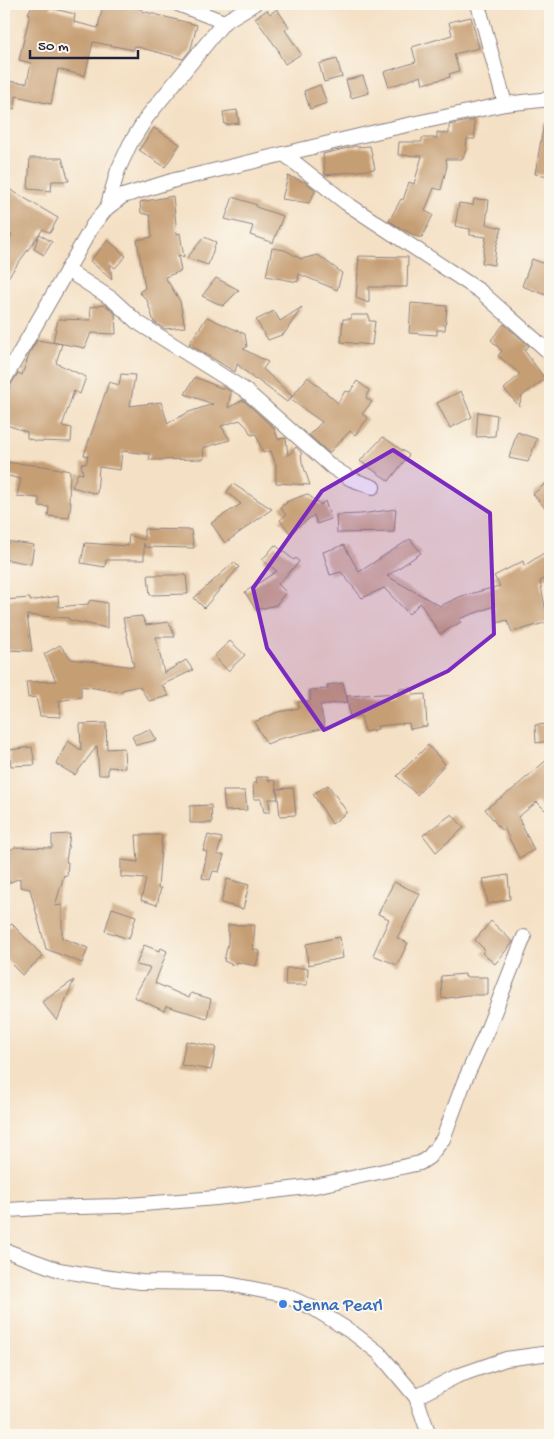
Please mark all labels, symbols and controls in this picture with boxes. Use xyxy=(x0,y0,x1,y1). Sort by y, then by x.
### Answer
scale bar xyxy=(30,28,138,60)
text: 50 m xyxy=(38,38,69,56)
place label: Jenna Pearl xyxy=(293,1296,383,1317)
marker: Jenna Pearl xyxy=(277,1298,289,1310)

